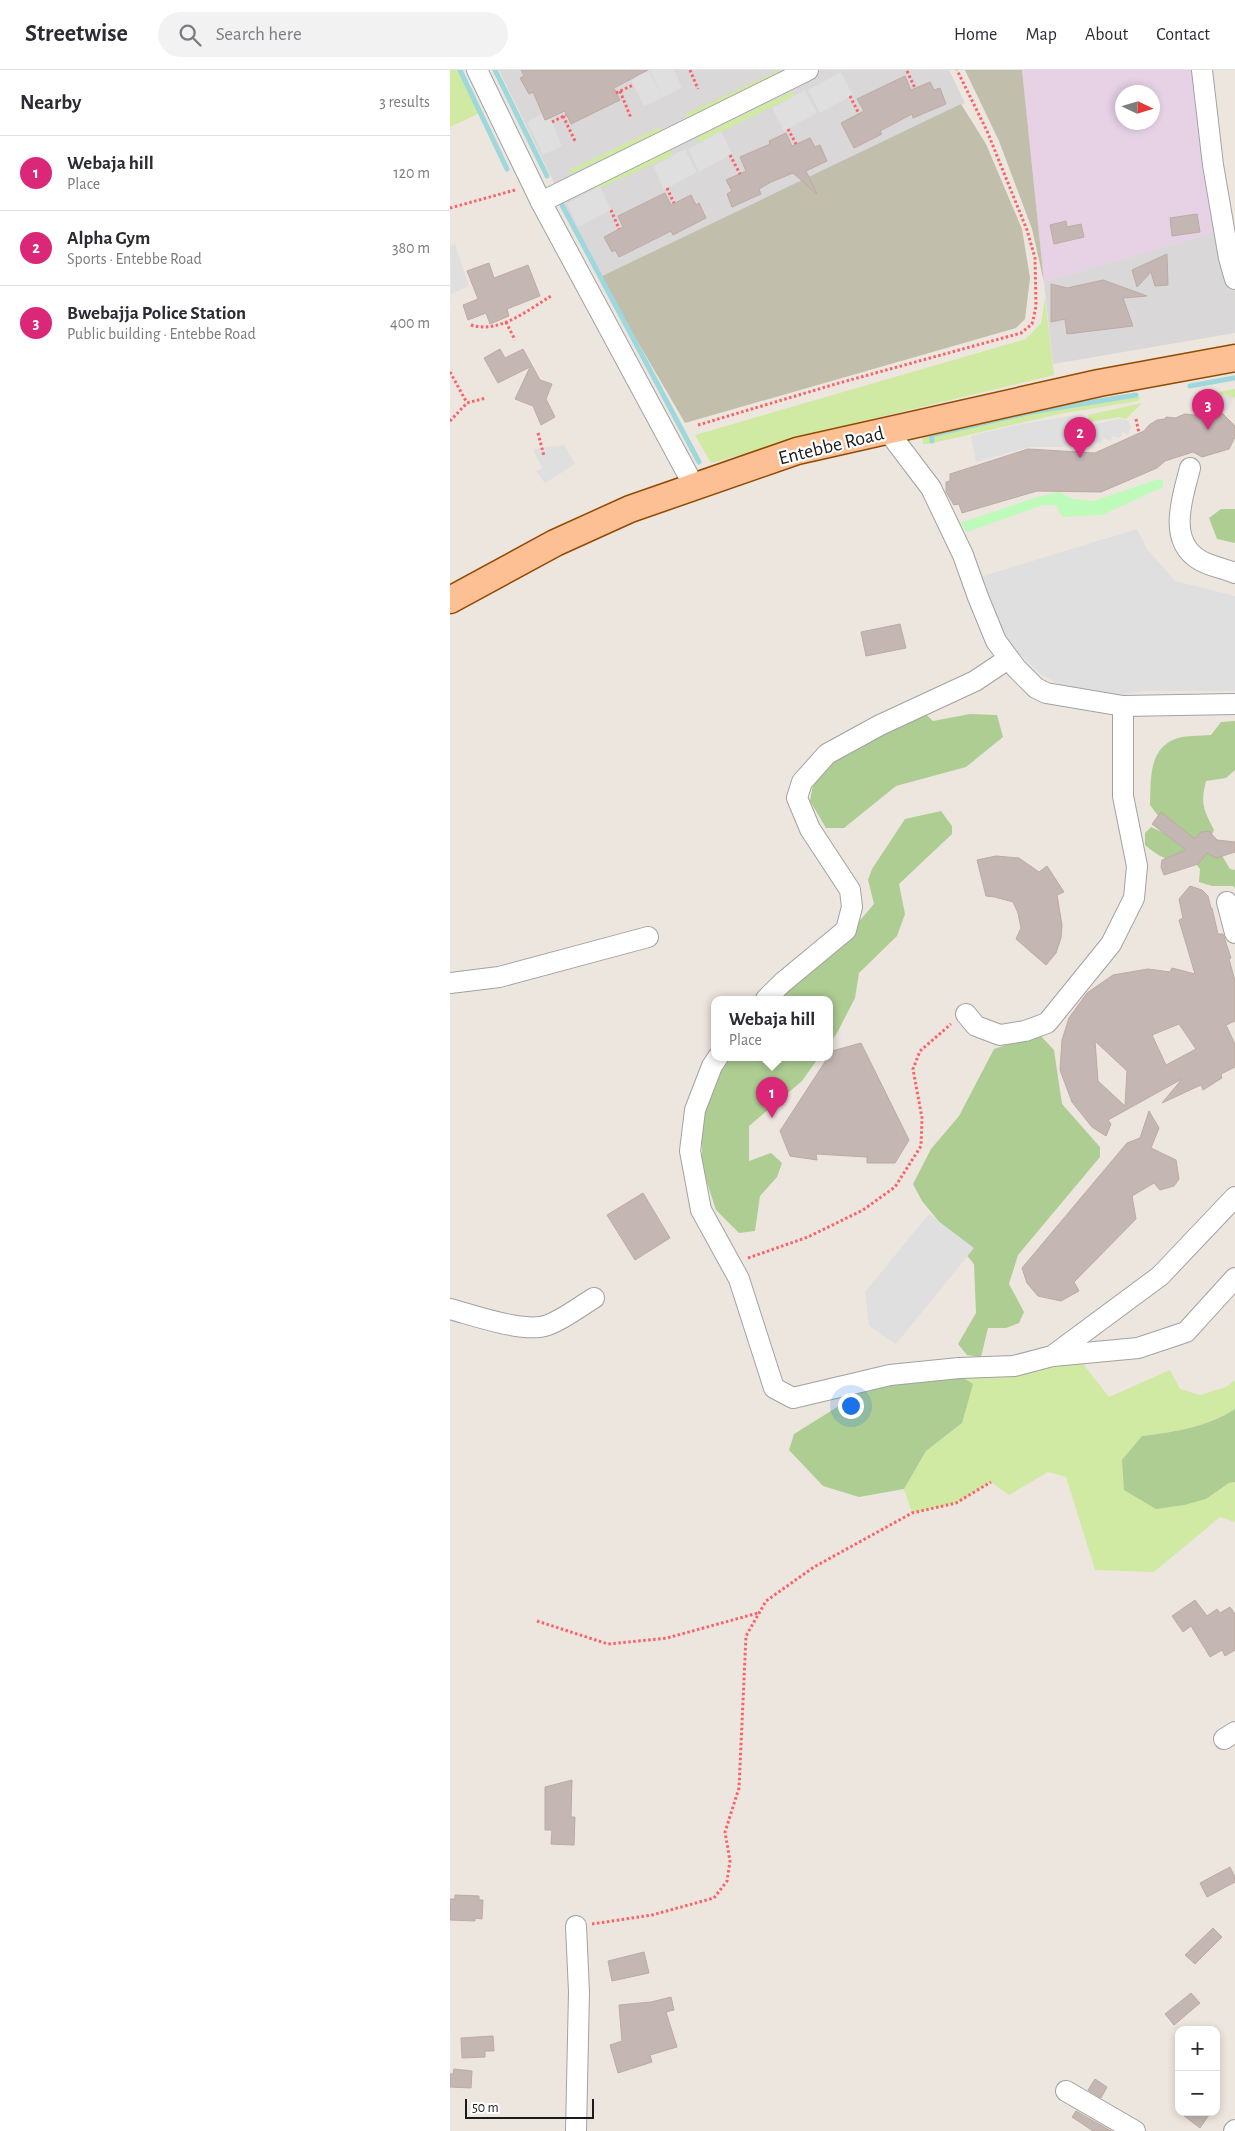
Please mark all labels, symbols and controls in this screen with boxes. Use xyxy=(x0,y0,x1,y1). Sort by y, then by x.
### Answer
search box xyxy=(158,12,508,57)
icon: search xyxy=(176,21,204,49)
text: Streetwise xyxy=(25,22,128,46)
text: Search here xyxy=(216,25,302,44)
text: Home xyxy=(954,26,997,44)
text: Map xyxy=(1025,26,1057,44)
text: About xyxy=(1085,26,1128,44)
text: Contact xyxy=(1156,26,1210,44)
north arrow xyxy=(1115,85,1160,130)
text: Nearby xyxy=(20,92,81,113)
text: 3 results xyxy=(379,94,430,110)
text: Webaja hill xyxy=(67,154,154,173)
text: 1 xyxy=(33,165,39,181)
text: 120 m xyxy=(393,165,430,181)
text: Place xyxy=(67,176,100,192)
text: Alpha Gym xyxy=(67,229,150,248)
text: 2 xyxy=(32,240,40,256)
text: 380 m xyxy=(392,240,430,256)
text: Sports · Entebbe Road xyxy=(67,251,202,267)
text: Bwebajja Police Station xyxy=(67,304,246,323)
text: 3 xyxy=(33,315,39,331)
text: 400 m xyxy=(390,315,430,331)
text: Public building · Entebbe Road xyxy=(67,326,256,342)
pin: 3 xyxy=(1192,389,1224,430)
pin: 2 xyxy=(1064,417,1096,458)
street label: Entebbe Road xyxy=(776,423,886,469)
popup xyxy=(711,996,833,1061)
text: Webaja hill xyxy=(729,1010,815,1029)
text: Place xyxy=(729,1032,762,1048)
pin: 1 xyxy=(756,1077,788,1118)
your location xyxy=(838,1393,864,1419)
map controls xyxy=(1175,2026,1220,2116)
button: + xyxy=(1175,2026,1220,2071)
button: − xyxy=(1175,2071,1220,2116)
scale bar xyxy=(465,2096,594,2119)
text: 50 m xyxy=(472,2101,499,2115)

